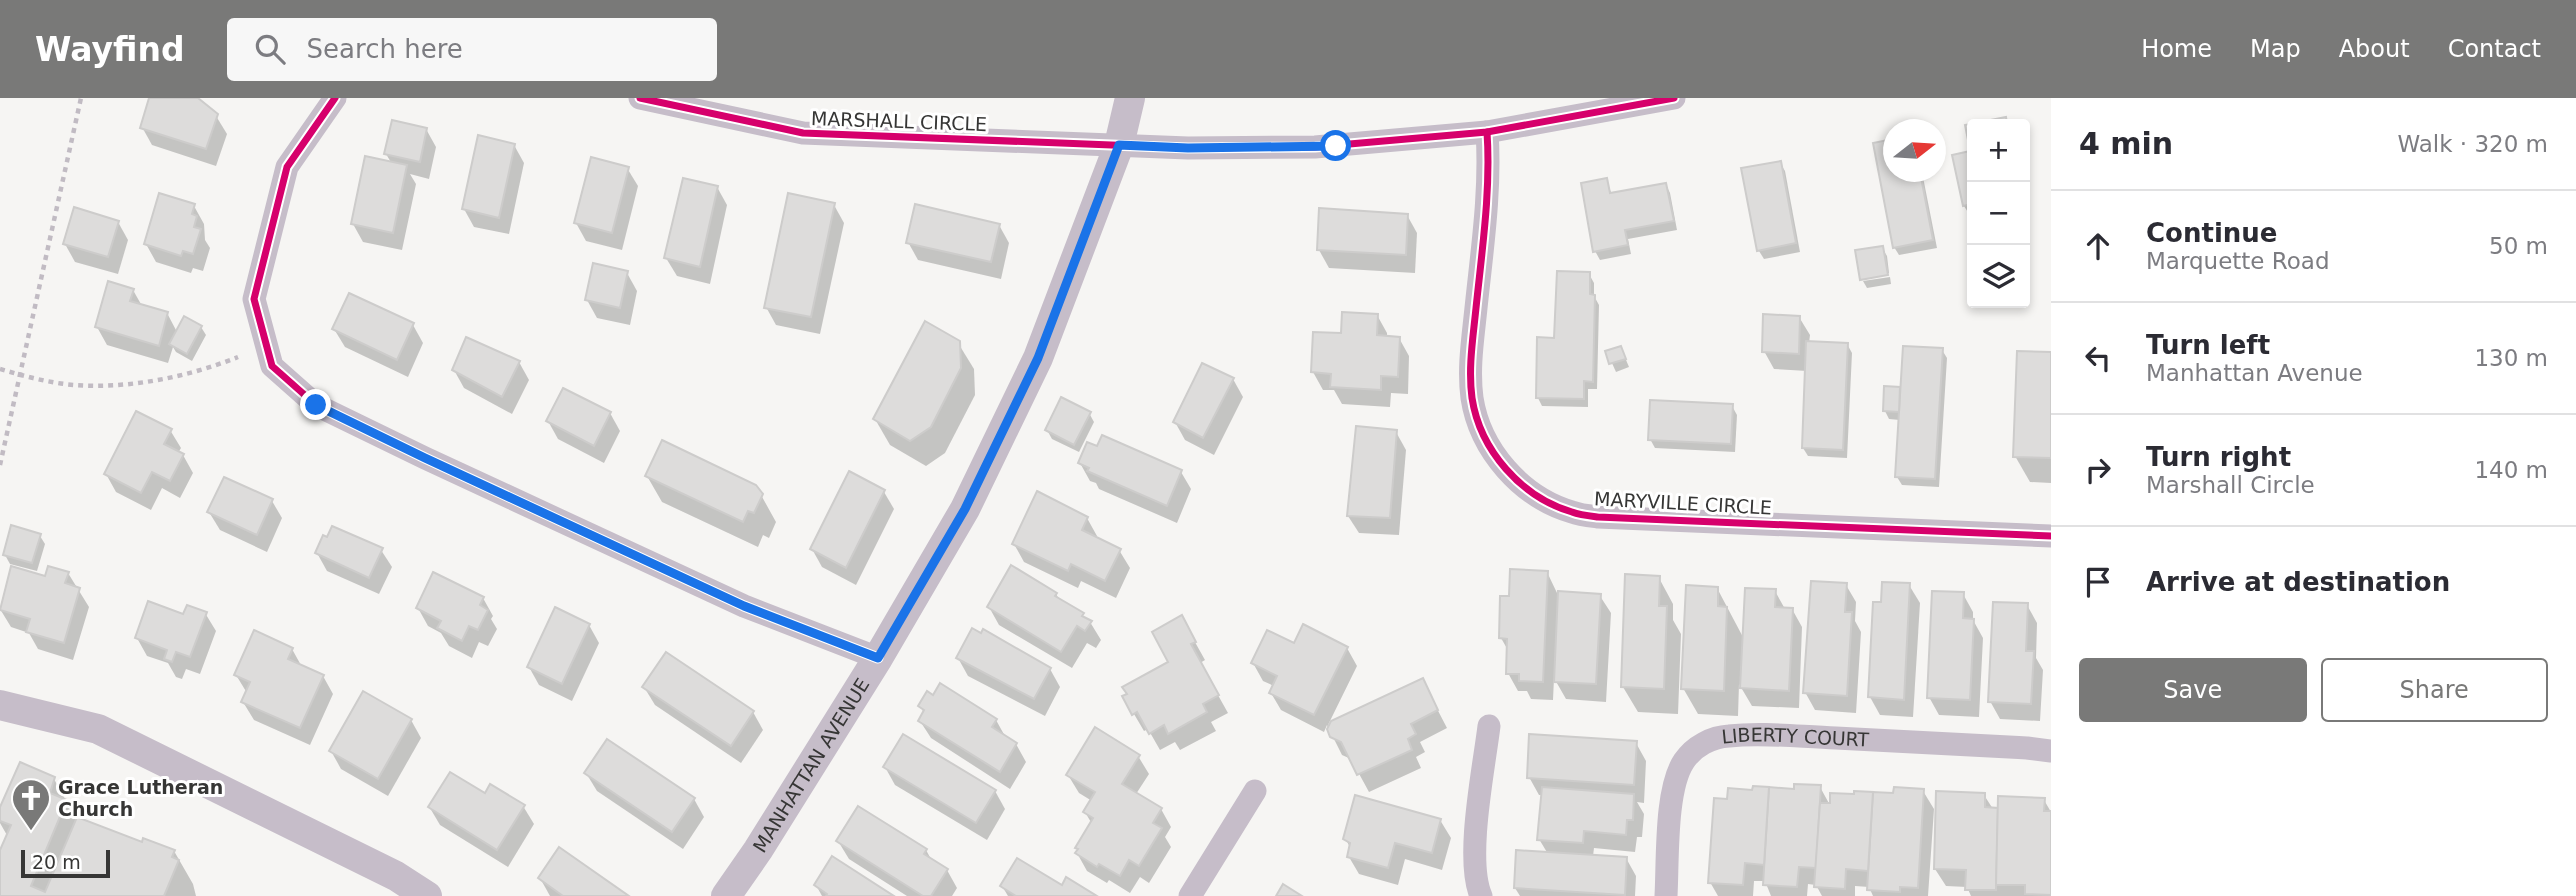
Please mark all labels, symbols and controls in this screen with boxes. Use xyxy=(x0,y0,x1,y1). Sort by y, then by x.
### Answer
search box xyxy=(227,18,717,81)
text: Wayfind xyxy=(35,30,185,69)
icon: search xyxy=(251,30,289,68)
text: Search here xyxy=(307,34,463,64)
text: Home xyxy=(2141,35,2212,63)
text: Map xyxy=(2250,35,2301,63)
text: About xyxy=(2339,35,2410,63)
text: Contact xyxy=(2448,35,2541,63)
street label: MARSHALL CIRCLE xyxy=(811,107,987,135)
north arrow xyxy=(1883,119,1946,182)
map controls xyxy=(1967,119,2030,308)
button: + xyxy=(1967,119,2030,182)
text: 4 min xyxy=(2079,126,2173,161)
route start xyxy=(1320,130,1351,161)
text: Walk · 320 m xyxy=(2397,131,2548,157)
button: − xyxy=(1967,182,2030,245)
text: Continue xyxy=(2146,218,2277,248)
icon: ahead xyxy=(2079,227,2117,265)
text: 50 m xyxy=(2489,233,2548,259)
button: layers xyxy=(1967,245,2030,308)
text: Marquette Road xyxy=(2146,248,2330,274)
text: Turn left xyxy=(2146,330,2270,360)
icon: left xyxy=(2079,339,2117,377)
text: 130 m xyxy=(2474,345,2548,371)
text: Manhattan Avenue xyxy=(2146,360,2363,386)
route end xyxy=(300,389,331,420)
text: Turn right xyxy=(2146,442,2291,472)
icon: right xyxy=(2079,451,2117,489)
text: 140 m xyxy=(2474,457,2548,483)
text: Marshall Circle xyxy=(2146,472,2315,498)
street label: MARYVILLE CIRCLE xyxy=(1594,487,1772,519)
icon: arrive xyxy=(2079,563,2117,601)
text: Arrive at destination xyxy=(2146,567,2450,597)
button: Save xyxy=(2079,658,2307,722)
button: Share xyxy=(2321,658,2548,722)
street label: MANHATTAN AVENUE xyxy=(748,674,874,856)
street label: LIBERTY COURT xyxy=(1720,723,1870,751)
place label: Grace Lutheran Church xyxy=(58,776,223,820)
church icon: Grace Lutheran Church xyxy=(10,777,52,832)
scale bar xyxy=(21,847,110,879)
text: 20 m xyxy=(32,851,81,873)

